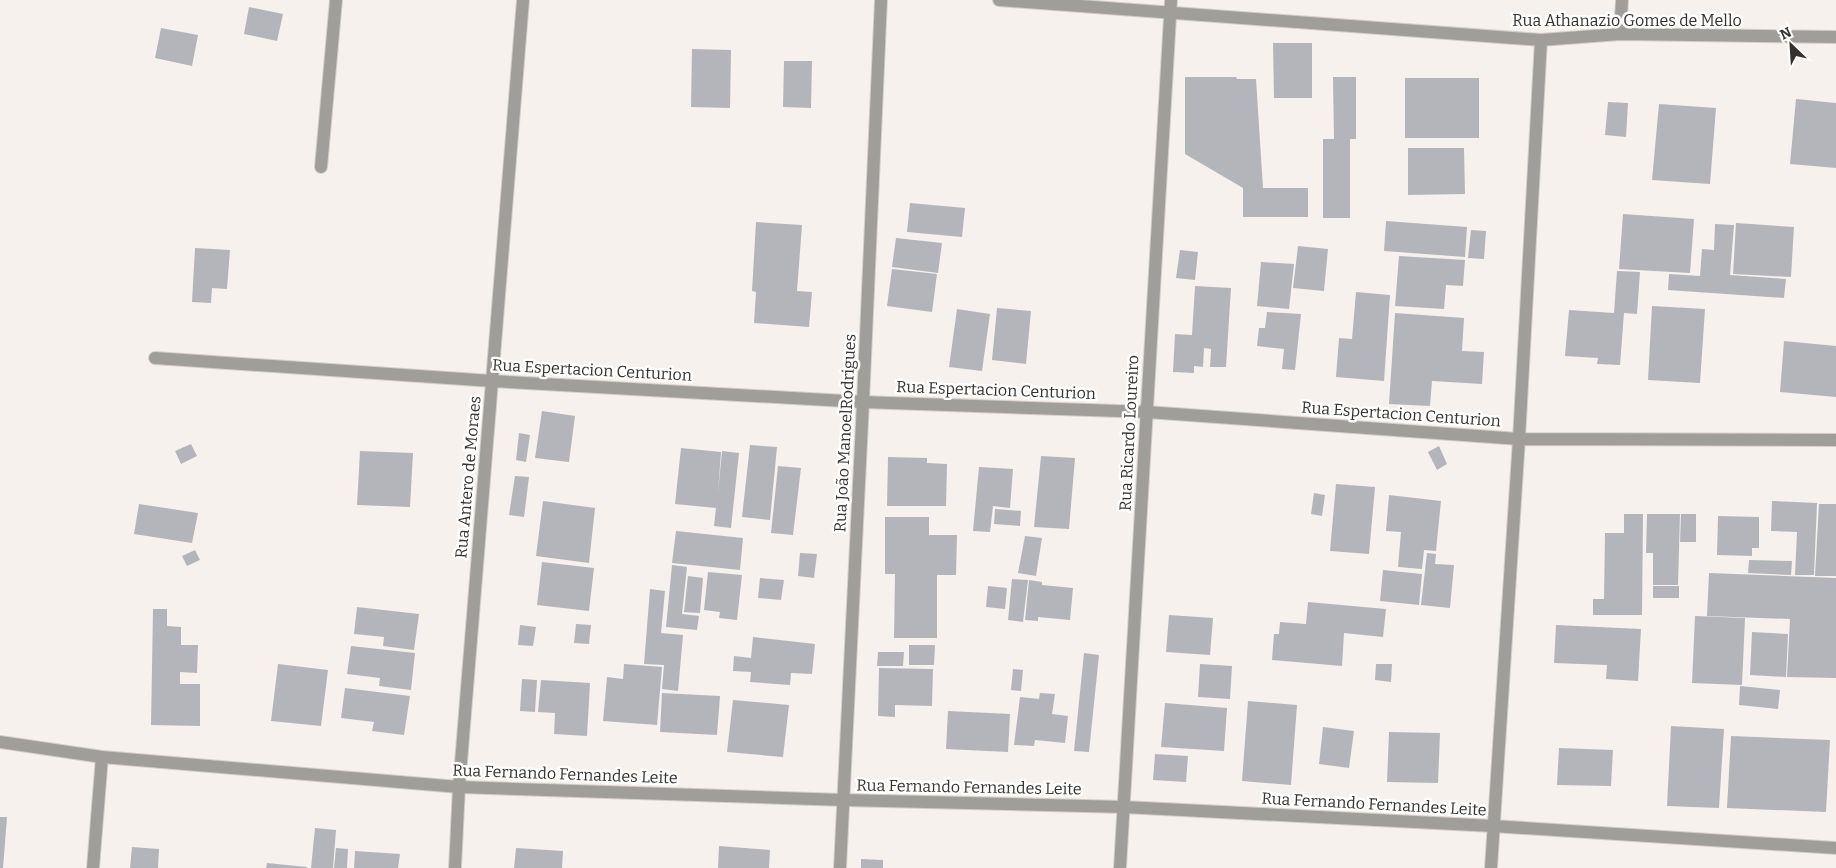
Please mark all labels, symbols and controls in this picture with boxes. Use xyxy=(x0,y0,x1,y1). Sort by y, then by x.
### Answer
street label: Rua Athanazio Gomes de Mello xyxy=(1512,11,1742,30)
north arrow xyxy=(1766,20,1816,70)
text: N xyxy=(1777,24,1794,44)
street label: Rua João ManoelRodrigues xyxy=(830,333,860,533)
street label: Rua Ricardo Loureiro xyxy=(1115,354,1143,512)
street label: Rua Espertacion Centurion xyxy=(492,355,692,385)
street label: Rua Espertacion Centurion xyxy=(896,377,1096,403)
street label: Rua Antero de Moraes xyxy=(451,395,485,559)
street label: Rua Espertacion Centurion xyxy=(1301,398,1501,430)
street label: Rua Fernando Fernandes Leite xyxy=(452,761,678,787)
street label: Rua Fernando Fernandes Leite xyxy=(856,776,1082,798)
street label: Rua Fernando Fernandes Leite xyxy=(1261,789,1487,819)

